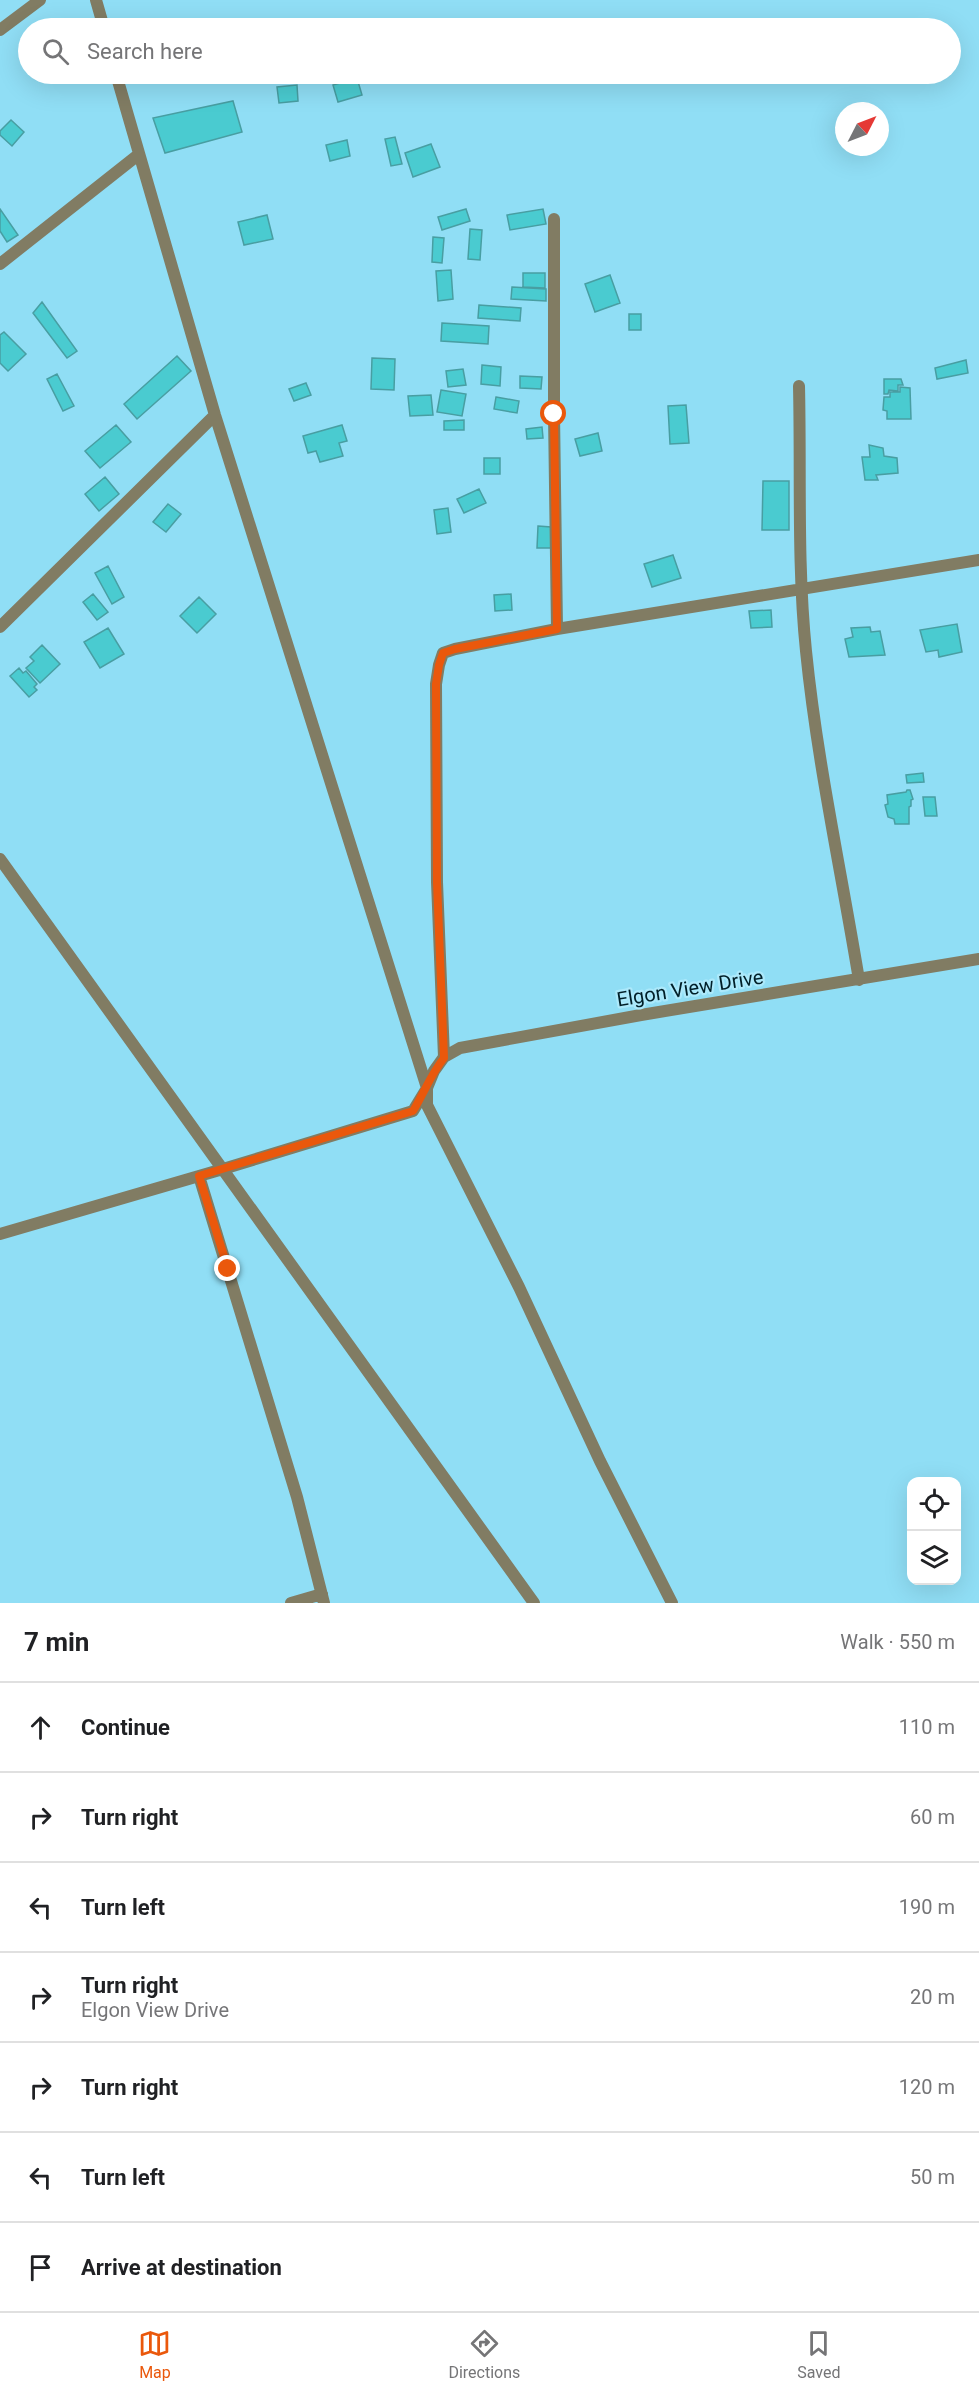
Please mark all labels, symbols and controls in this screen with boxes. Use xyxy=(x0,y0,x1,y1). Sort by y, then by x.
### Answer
search box xyxy=(18,18,961,84)
icon: search xyxy=(39,35,72,68)
text: Search here xyxy=(87,39,203,64)
north arrow xyxy=(835,102,889,156)
route start xyxy=(540,400,566,426)
street label: Elgon View Drive xyxy=(615,965,765,1011)
route end xyxy=(214,1255,240,1281)
map controls xyxy=(907,1477,961,1585)
button: locate xyxy=(907,1477,961,1531)
button: layers xyxy=(907,1531,961,1585)
text: 7 min xyxy=(24,1627,89,1657)
text: Walk · 550 m xyxy=(840,1630,955,1654)
icon: ahead xyxy=(24,1711,57,1744)
text: Continue xyxy=(81,1715,170,1740)
text: 110 m xyxy=(899,1715,955,1739)
icon: right xyxy=(24,1801,57,1834)
text: Turn right xyxy=(81,1805,178,1830)
text: 60 m xyxy=(910,1805,955,1829)
icon: left xyxy=(24,1891,57,1924)
text: Turn left xyxy=(81,1895,165,1920)
text: 190 m xyxy=(899,1895,955,1919)
text: Turn right xyxy=(81,1973,178,1998)
icon: right xyxy=(24,1981,57,2014)
text: 20 m xyxy=(910,1985,955,2009)
text: Elgon View Drive xyxy=(81,1998,229,2022)
icon: right xyxy=(24,2071,57,2104)
text: Turn right xyxy=(81,2075,178,2100)
text: 120 m xyxy=(899,2075,955,2099)
icon: left xyxy=(24,2161,57,2194)
text: Turn left xyxy=(81,2165,165,2190)
text: 50 m xyxy=(910,2165,955,2189)
icon: arrive xyxy=(24,2251,57,2284)
text: Arrive at destination xyxy=(81,2255,282,2280)
tab: Map xyxy=(138,2327,171,2382)
tab: Directions xyxy=(448,2327,520,2382)
tab: Saved xyxy=(797,2327,841,2382)

